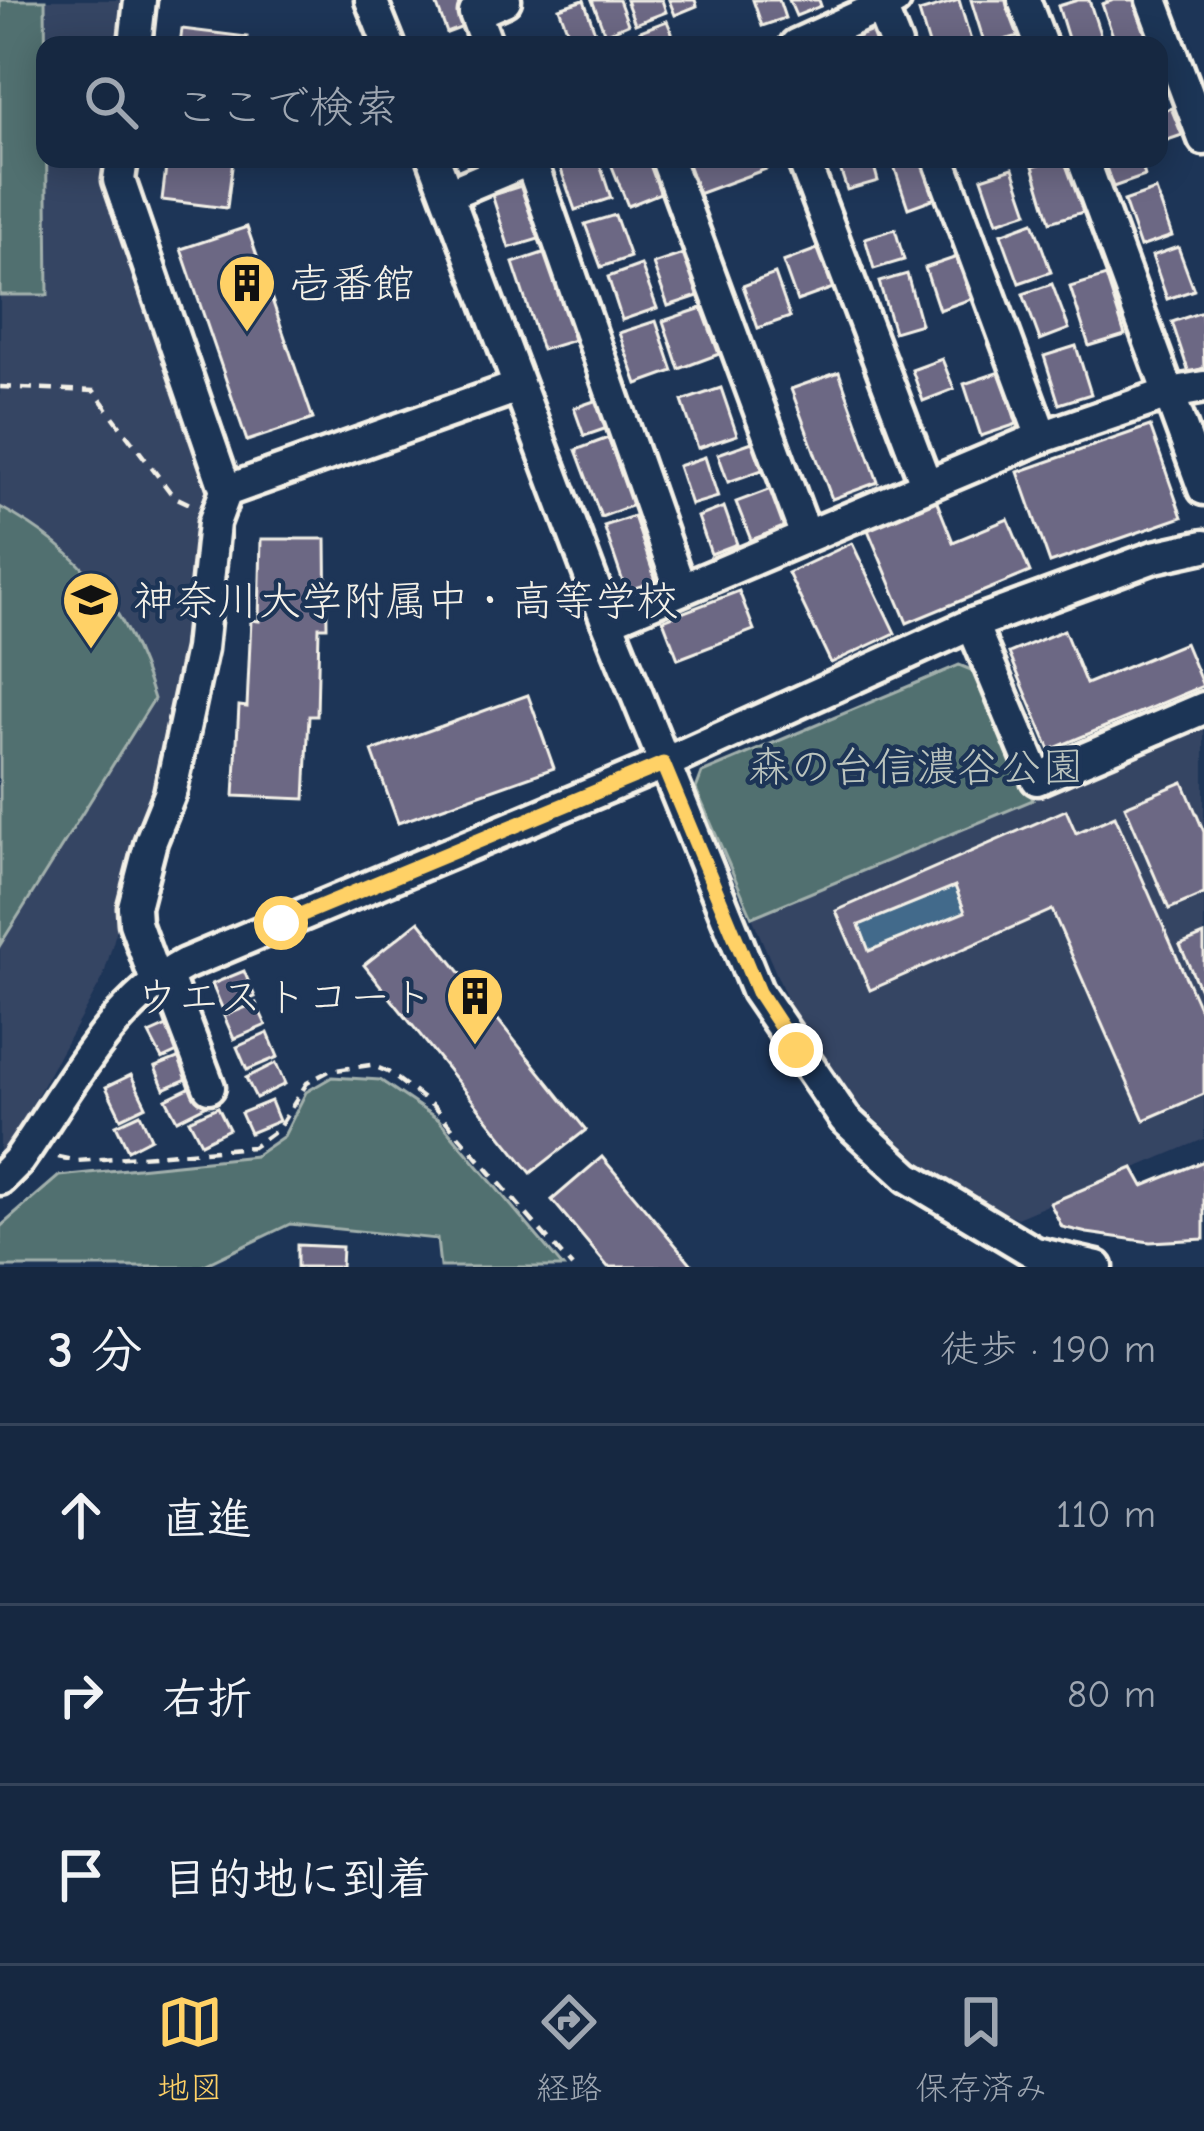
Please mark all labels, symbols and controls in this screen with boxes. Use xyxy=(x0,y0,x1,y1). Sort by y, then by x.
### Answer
search box xyxy=(36,36,1168,168)
icon: search xyxy=(78,69,144,135)
text: ここで検索 xyxy=(174,81,399,133)
building icon: 壱番館 xyxy=(216,252,278,334)
place label: 壱番館 xyxy=(289,260,415,309)
school or university icon: 神奈川大学附属中・高等学校 xyxy=(60,569,122,651)
place label: 神奈川大学附属中・高等学校 xyxy=(133,577,679,626)
park label: 森の台信濃谷公園 xyxy=(748,743,1084,792)
route start xyxy=(254,896,308,950)
building icon: ウエストコート xyxy=(444,965,506,1047)
place label: ウエストコート xyxy=(136,973,433,1022)
route end xyxy=(769,1023,823,1077)
text: 3 分 xyxy=(48,1321,142,1380)
text: 徒歩 · 190 m xyxy=(940,1327,1156,1372)
icon: ahead xyxy=(48,1482,114,1548)
text: 110 m xyxy=(1056,1492,1156,1537)
text: 直進 xyxy=(162,1493,252,1545)
icon: right xyxy=(48,1662,114,1728)
text: 80 m xyxy=(1067,1672,1156,1717)
text: 右折 xyxy=(162,1673,252,1725)
icon: arrive xyxy=(48,1842,114,1908)
text: 目的地に到着 xyxy=(162,1853,432,1905)
tab: 地図 xyxy=(157,1989,223,2109)
tab: 経路 xyxy=(536,1989,602,2109)
tab: 保存済み xyxy=(915,1989,1047,2109)

